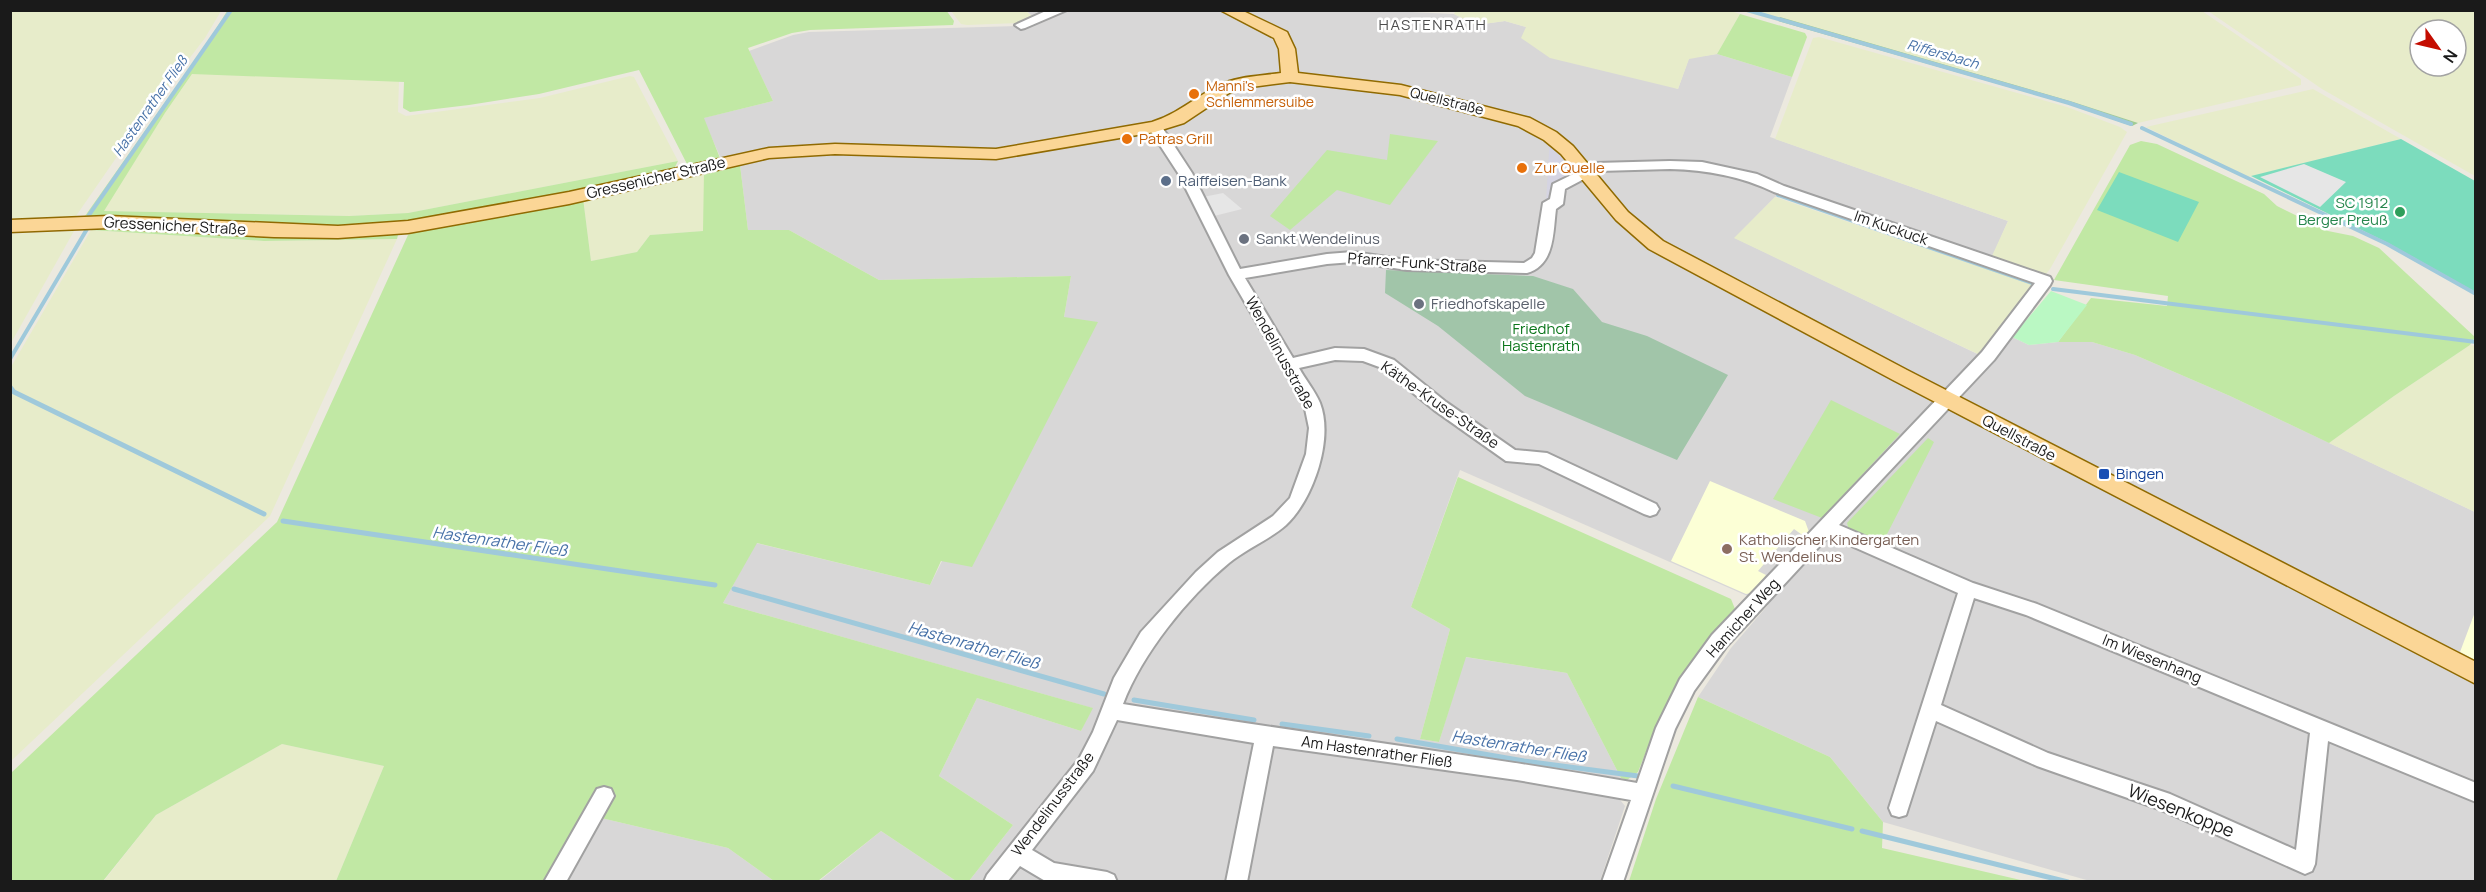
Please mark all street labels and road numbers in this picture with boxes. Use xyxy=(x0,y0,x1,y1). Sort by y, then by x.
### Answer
street label: Quellstraße xyxy=(1408,82,1486,119)
street label: Gressenicher Straße xyxy=(584,151,728,204)
street label: Im Kuckuck xyxy=(1851,205,1931,250)
street label: Gressenicher Straße xyxy=(104,211,247,240)
street label: Pfarrer-Funk-Straße xyxy=(1347,247,1487,278)
street label: Wendelinusstraße xyxy=(1241,293,1320,413)
street label: Käthe-Kruse-Straße xyxy=(1377,356,1504,453)
street label: Quellstraße xyxy=(1979,409,2060,466)
street label: Hamicher Weg xyxy=(1701,573,1784,662)
street label: Im Wiesenhang xyxy=(2099,629,2205,688)
street label: Am Hastenrather Fließ xyxy=(1300,730,1454,773)
street label: Wendelinusstraße xyxy=(1006,747,1099,860)
street label: Wiesenkoppe xyxy=(2125,778,2238,842)

